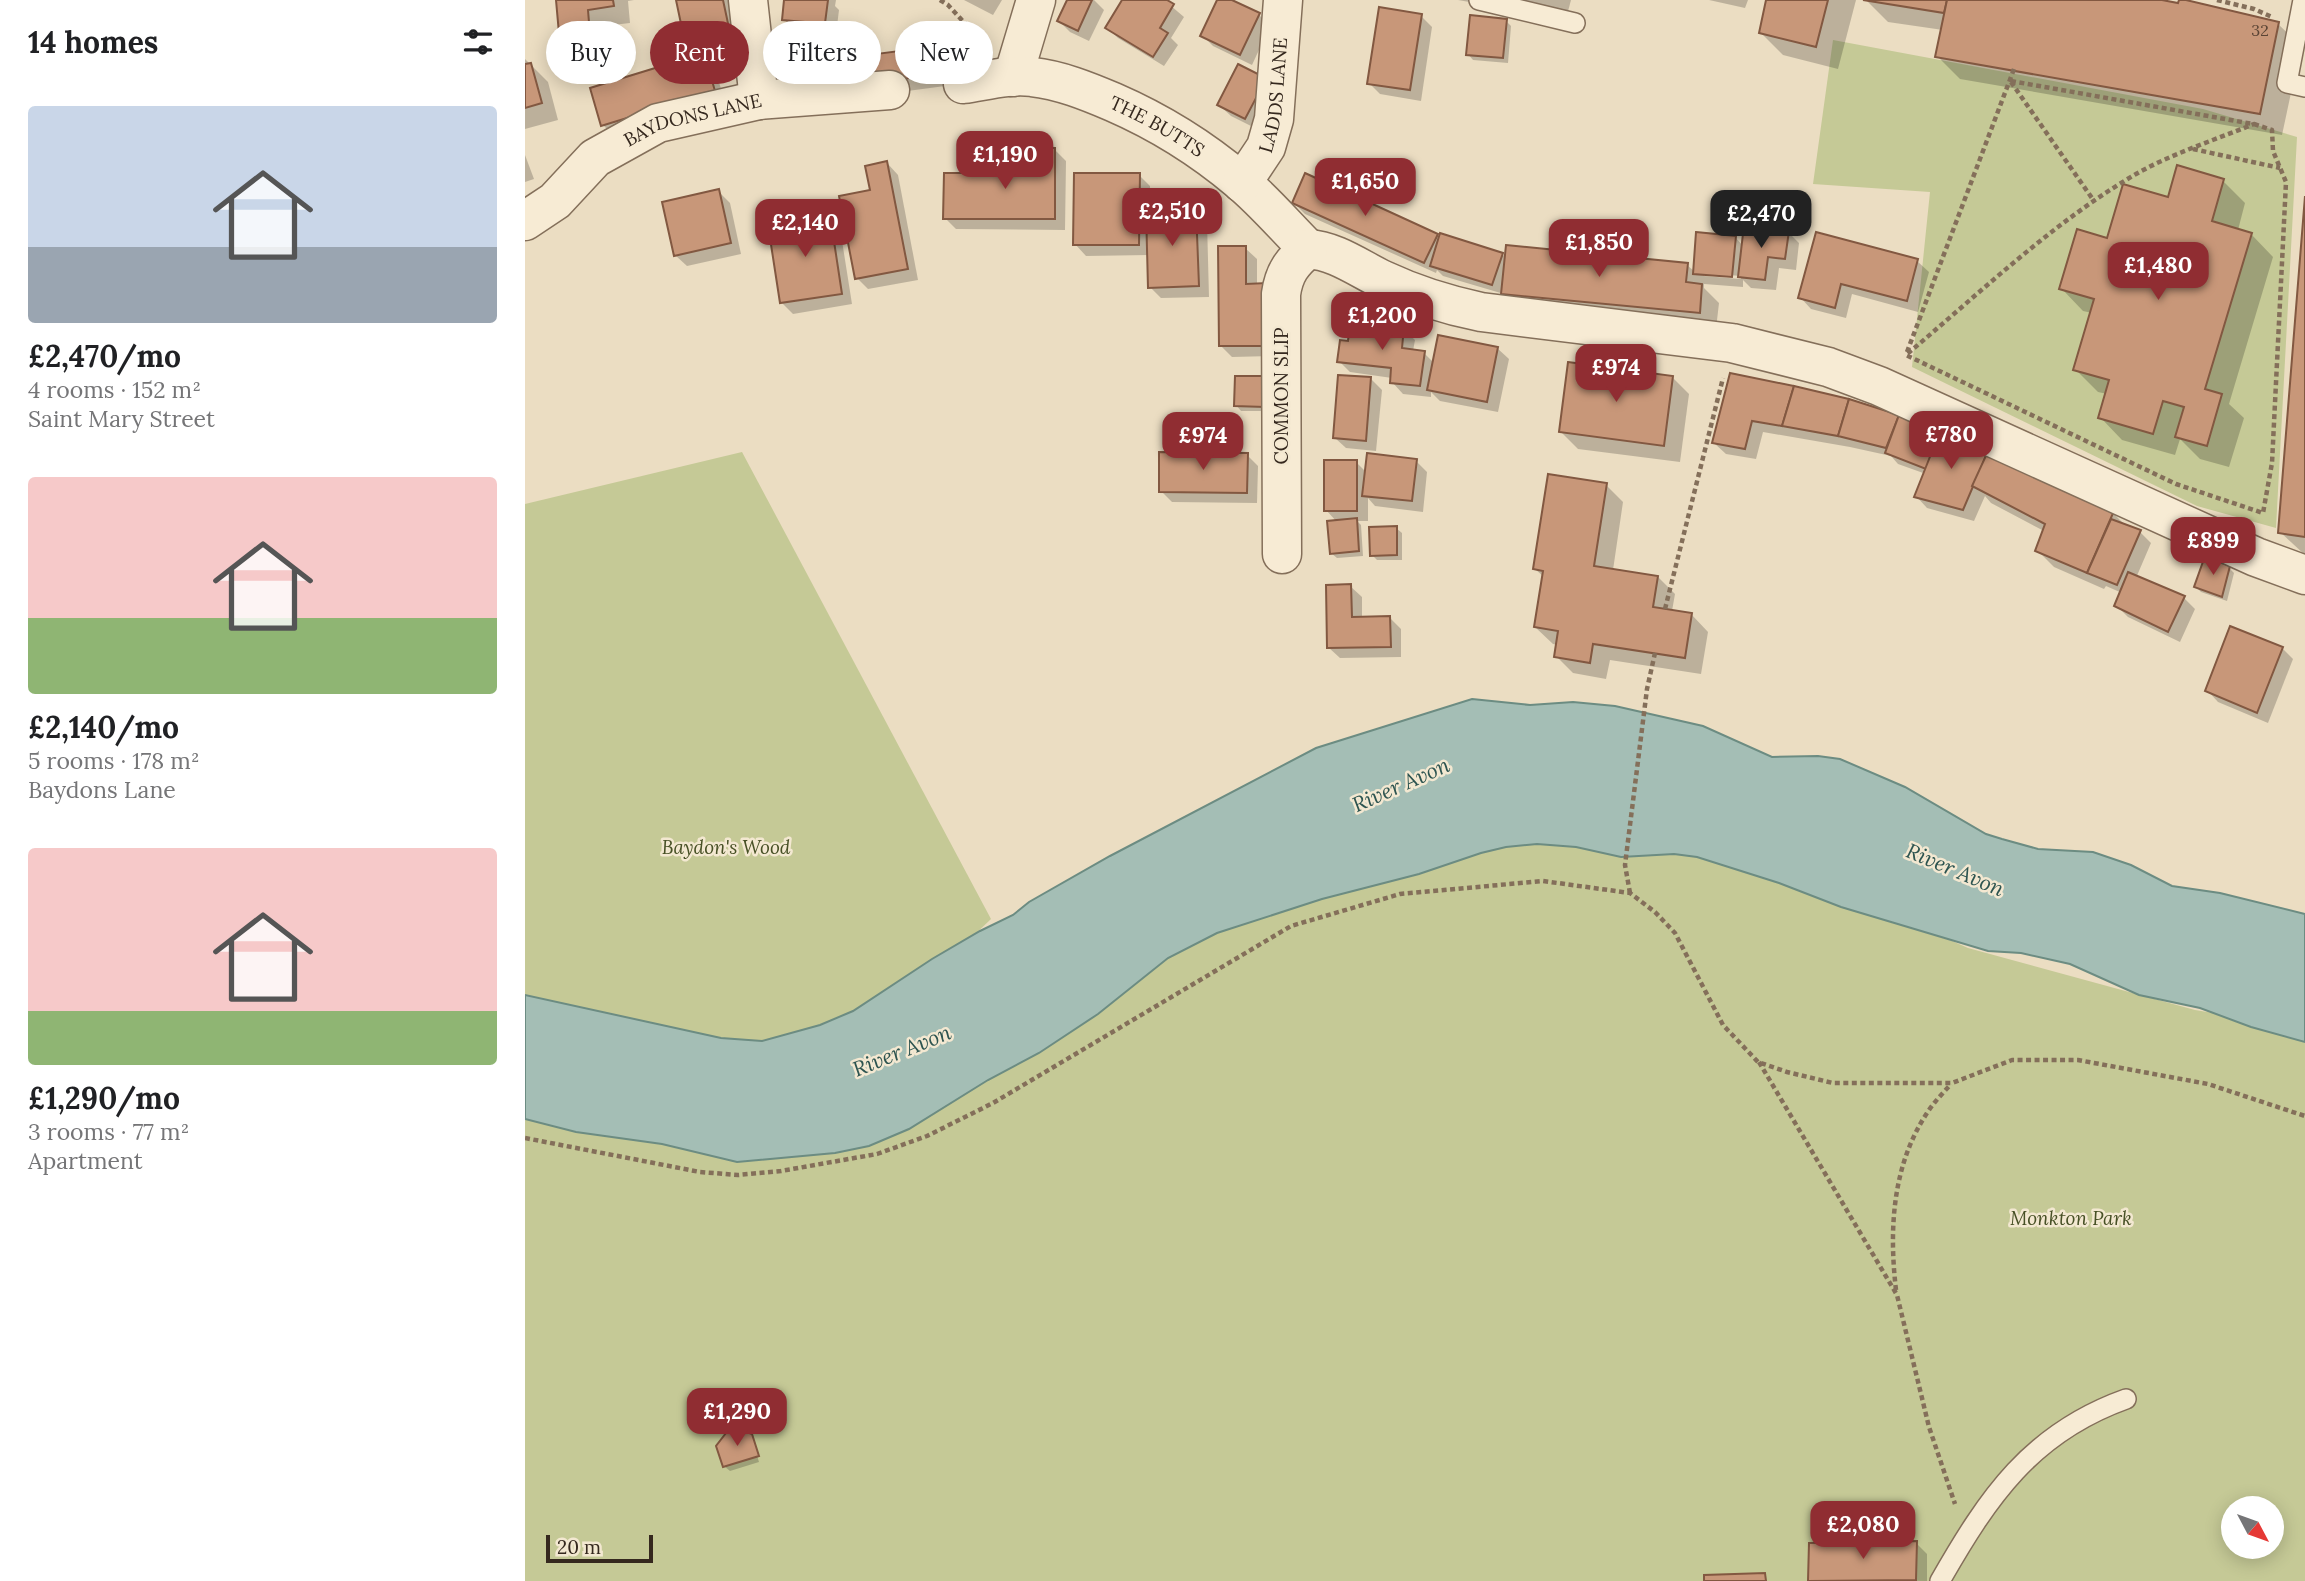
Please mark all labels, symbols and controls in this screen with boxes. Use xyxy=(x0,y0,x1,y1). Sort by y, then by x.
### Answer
house number: 32 xyxy=(2251,20,2269,40)
chip: Buy xyxy=(546,21,636,84)
chip: Rent xyxy=(650,21,749,84)
chip: Filters xyxy=(763,21,881,84)
chip: New xyxy=(895,21,993,84)
text: 14 homes xyxy=(28,23,158,61)
icon: filters xyxy=(459,23,497,61)
street label: LADDS LANE xyxy=(1253,36,1292,156)
street label: BAYDONS LANE xyxy=(619,88,764,152)
street label: THE BUTTS xyxy=(1106,90,1209,162)
pin: £1,190 xyxy=(948,132,1062,191)
text: £1,190 xyxy=(972,139,1038,168)
icon: home xyxy=(200,152,326,278)
pin: £1,650 xyxy=(1308,158,1422,218)
text: £1,650 xyxy=(1331,166,1399,195)
pin: £2,510 xyxy=(1115,188,1229,248)
pin: £2,470 xyxy=(1704,190,1818,250)
text: £2,510 xyxy=(1138,196,1206,225)
text: £2,470 xyxy=(1726,198,1796,227)
pin: £2,140 xyxy=(748,200,862,259)
text: £2,140 xyxy=(771,207,839,236)
pin: £1,850 xyxy=(1542,219,1656,279)
text: £1,850 xyxy=(1565,227,1633,256)
pin: £1,480 xyxy=(2101,243,2215,302)
text: £1,480 xyxy=(2124,250,2192,279)
pin: £1,200 xyxy=(1325,292,1439,352)
text: £1,200 xyxy=(1347,300,1417,329)
street label: COMMON SLIP xyxy=(1269,327,1293,465)
text: £2,470/mo xyxy=(28,337,181,375)
pin: £974 xyxy=(1575,344,1657,404)
text: £974 xyxy=(1591,352,1641,381)
text: 4 rooms · 152 m² xyxy=(28,375,201,404)
text: Saint Mary Street xyxy=(28,404,215,433)
pin: £974 xyxy=(1162,412,1244,472)
pin: £780 xyxy=(1910,412,1992,471)
text: £780 xyxy=(1925,419,1977,448)
text: £974 xyxy=(1178,420,1228,449)
pin: £899 xyxy=(2172,518,2254,577)
icon: home xyxy=(200,523,326,649)
text: £899 xyxy=(2187,525,2239,554)
text: £2,140/mo xyxy=(28,708,179,746)
text: 5 rooms · 178 m² xyxy=(28,746,200,775)
water label: River Avon xyxy=(1348,751,1454,818)
text: Baydons Lane xyxy=(28,775,176,804)
park label: Baydon's Wood xyxy=(662,835,791,859)
water label: River Avon xyxy=(1902,837,2008,902)
icon: home xyxy=(200,894,326,1020)
water label: River Avon xyxy=(849,1019,955,1083)
text: £1,290/mo xyxy=(28,1079,180,1117)
text: 3 rooms · 77 m² xyxy=(28,1117,189,1146)
text: Apartment xyxy=(28,1146,143,1175)
park label: Monkton Park xyxy=(2010,1206,2132,1230)
pin: £1,290 xyxy=(680,1388,794,1448)
text: £1,290 xyxy=(703,1396,771,1425)
north arrow xyxy=(2221,1496,2284,1559)
map controls xyxy=(2221,1496,2284,1559)
pin: £2,080 xyxy=(1806,1502,1920,1561)
text: £2,080 xyxy=(1826,1509,1900,1538)
scale bar xyxy=(546,1532,653,1564)
text: 20 m xyxy=(557,1535,601,1559)

